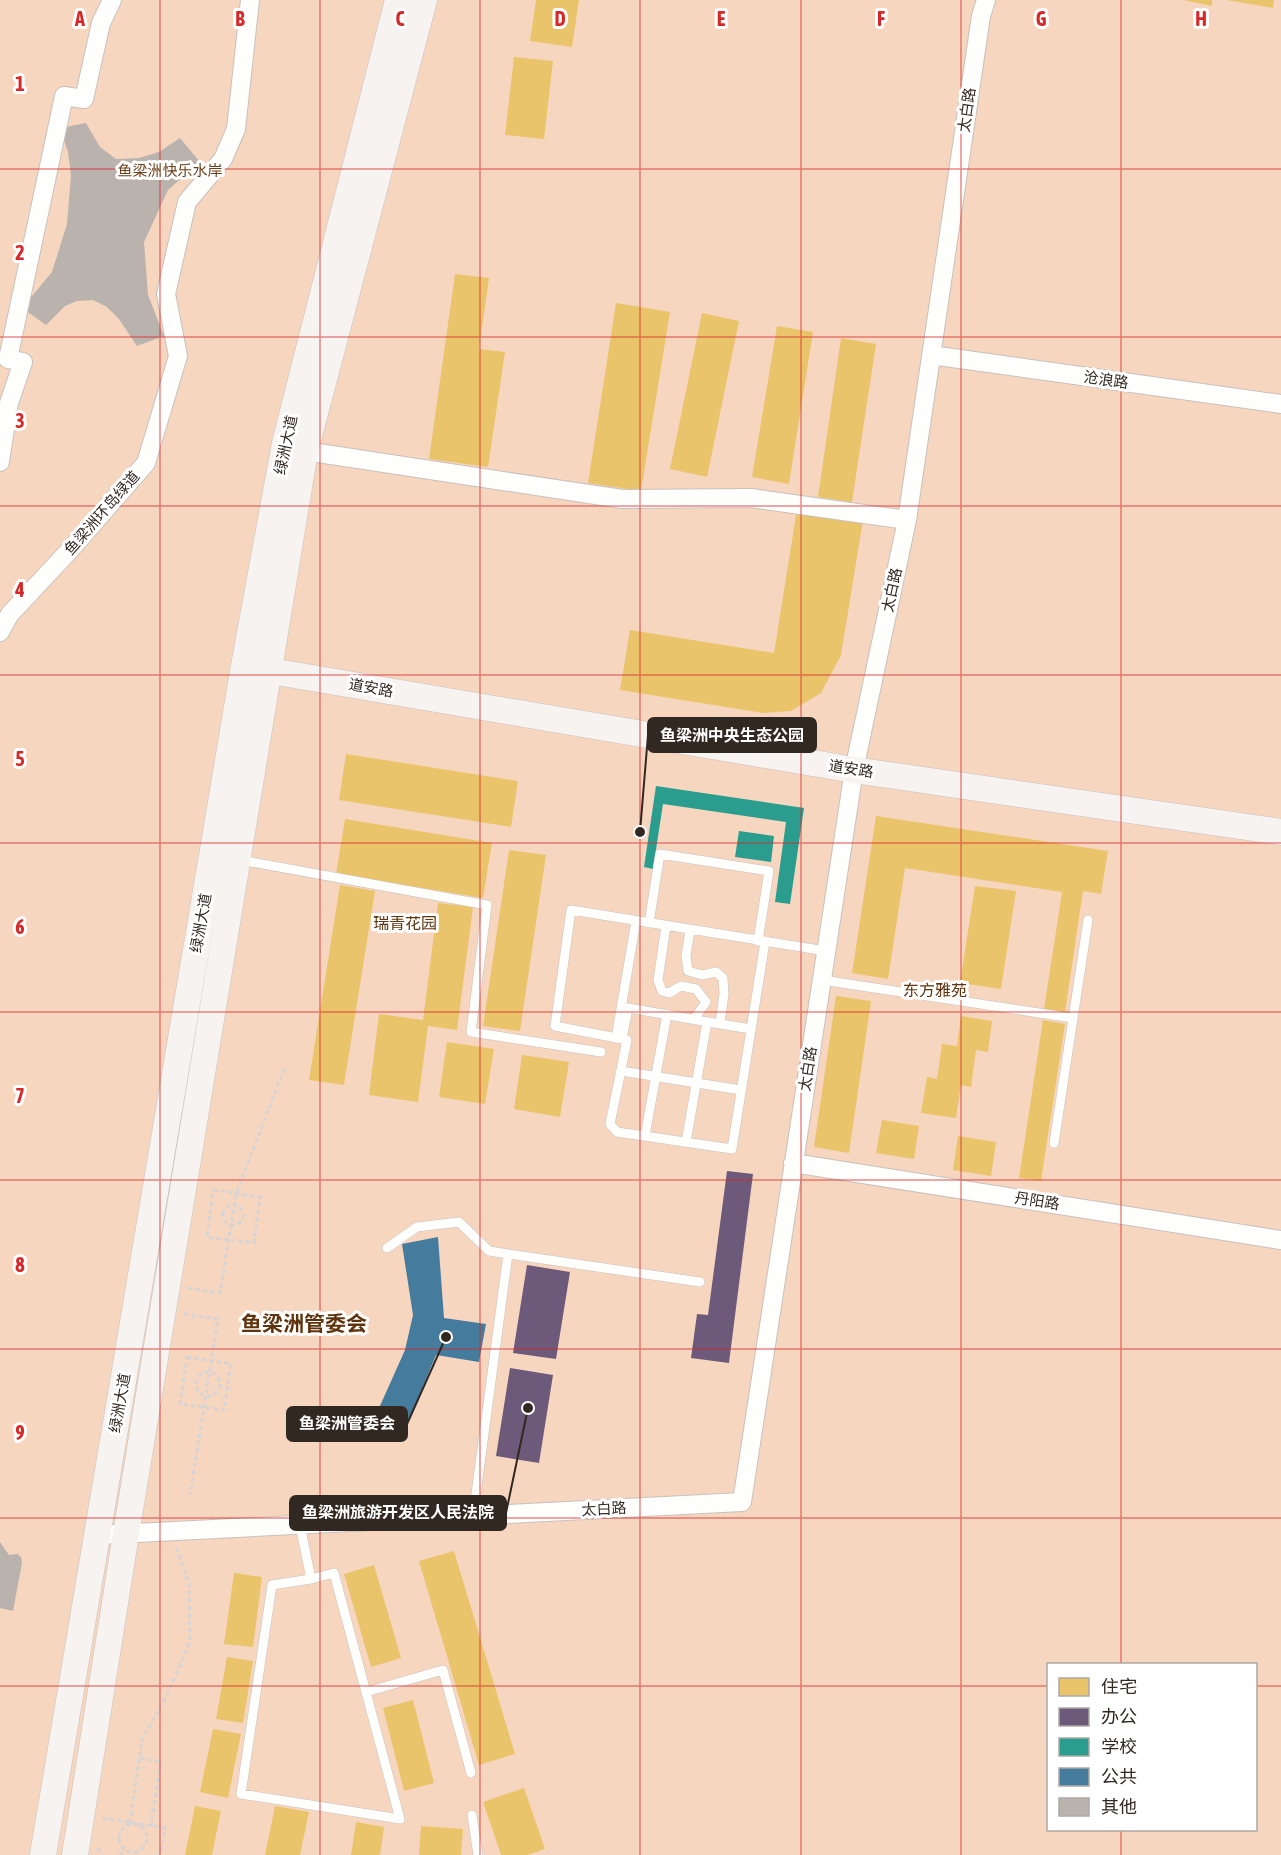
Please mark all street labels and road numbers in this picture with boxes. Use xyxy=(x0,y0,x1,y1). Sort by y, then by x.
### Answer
street label: 太白路 xyxy=(955,86,978,133)
street label: 沧浪路 xyxy=(1083,368,1130,391)
street label: 绿洲大道 xyxy=(271,414,300,476)
street label: 鱼梁洲环岛绿道 xyxy=(61,467,142,558)
street label: 太白路 xyxy=(879,566,905,614)
street label: 道安路 xyxy=(347,675,395,700)
street label: 道安路 xyxy=(828,757,875,780)
street label: 绿洲大道 xyxy=(187,892,214,954)
street label: 太白路 xyxy=(796,1045,819,1092)
street label: 丹阳路 xyxy=(1014,1189,1061,1212)
street label: 绿洲大道 xyxy=(106,1372,133,1434)
street label: 太白路 xyxy=(581,1499,627,1518)

